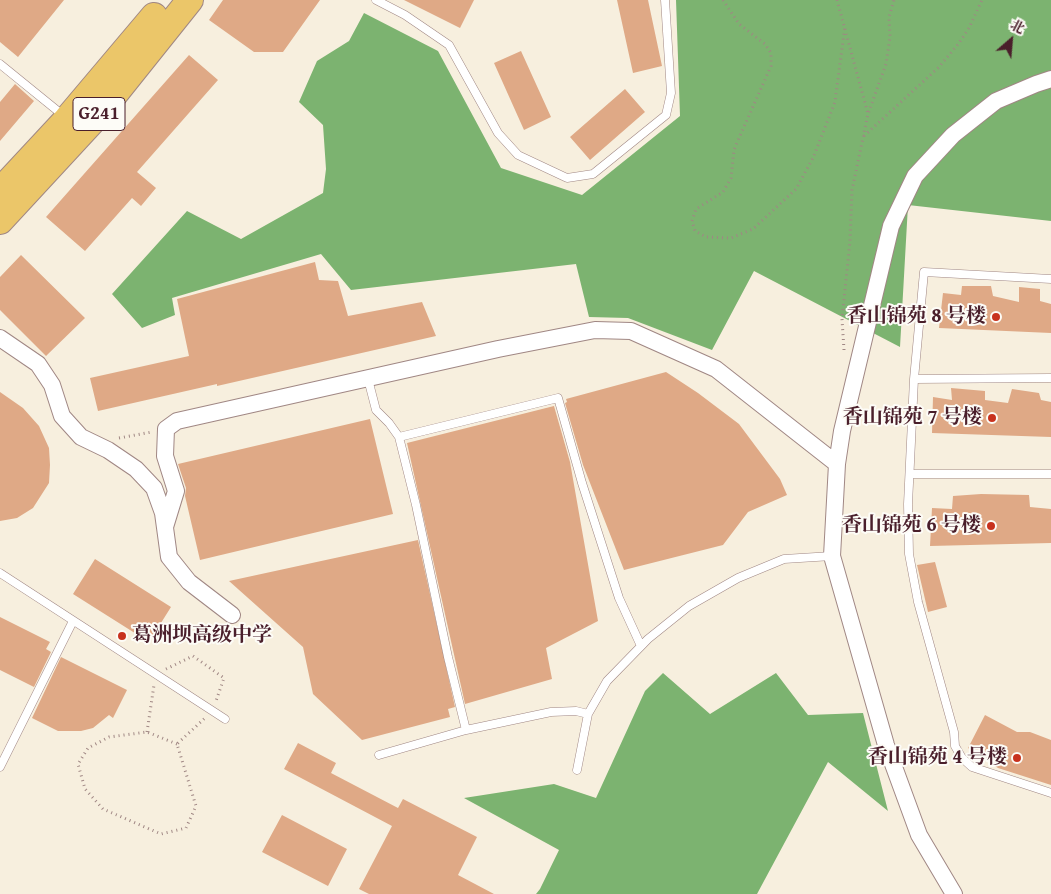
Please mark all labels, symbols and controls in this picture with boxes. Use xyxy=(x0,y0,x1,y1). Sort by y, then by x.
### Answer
north arrow xyxy=(986,15,1036,65)
text: 北 xyxy=(1007,15,1029,39)
road number: G241 xyxy=(73,98,125,130)
place label: 香山锦苑 8 号楼 xyxy=(847,305,986,329)
marker: 香山锦苑 8 号楼 xyxy=(990,311,1002,323)
place label: 香山锦苑 7 号楼 xyxy=(843,406,982,430)
marker: 香山锦苑 7 号楼 xyxy=(986,412,998,424)
place label: 香山锦苑 6 号楼 xyxy=(842,514,981,538)
marker: 香山锦苑 6 号楼 xyxy=(985,520,997,532)
place label: 葛洲坝高级中学 xyxy=(132,624,272,648)
marker: 葛洲坝高级中学 xyxy=(116,630,128,642)
place label: 香山锦苑 4 号楼 xyxy=(868,746,1007,770)
marker: 香山锦苑 4 号楼 xyxy=(1011,752,1023,764)

